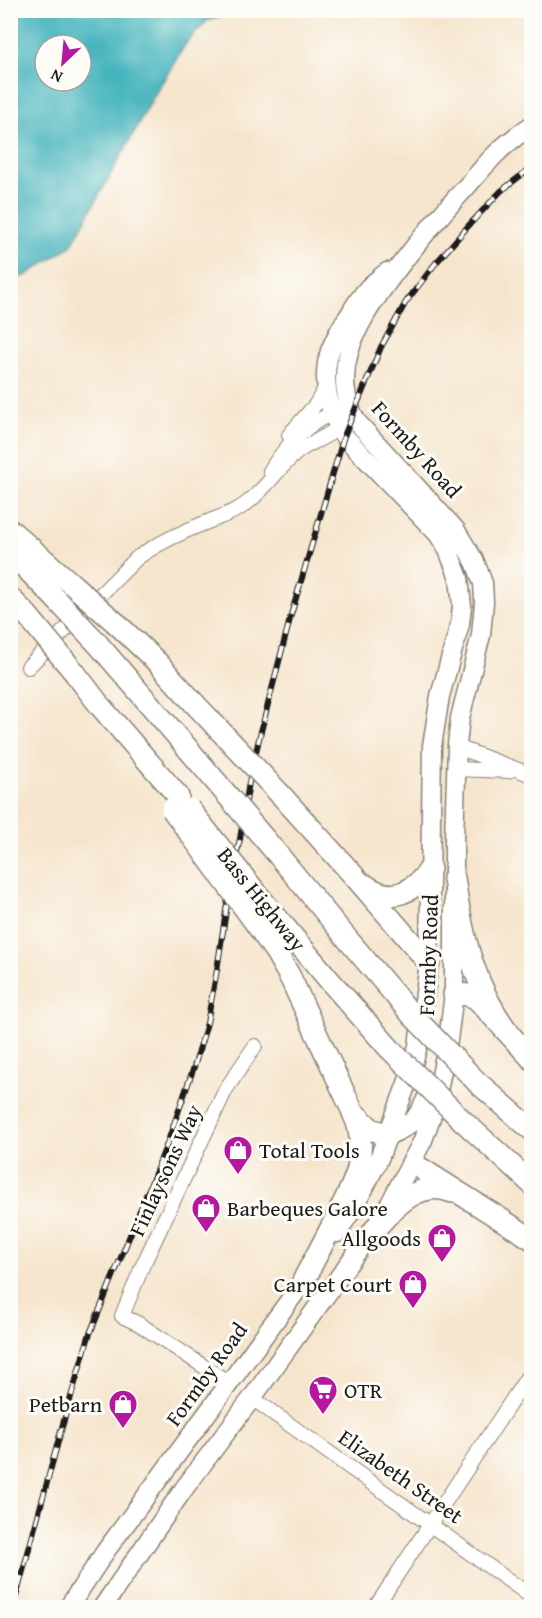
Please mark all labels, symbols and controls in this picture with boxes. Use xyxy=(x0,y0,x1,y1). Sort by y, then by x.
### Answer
north arrow xyxy=(33,33,93,93)
text: N xyxy=(46,63,66,90)
street label: Formby Road xyxy=(365,393,470,505)
street label: Bass Highway xyxy=(210,840,314,958)
street label: Formby Road xyxy=(410,894,446,1016)
street label: Finlaysons Way xyxy=(121,1099,209,1241)
shop icon: Total Tools xyxy=(222,1134,254,1176)
place label: Total Tools xyxy=(259,1134,360,1166)
shop icon: Barbeques Galore xyxy=(190,1192,222,1234)
place label: Barbeques Galore xyxy=(227,1192,388,1224)
place label: Allgoods xyxy=(341,1222,421,1254)
shop icon: Allgoods xyxy=(426,1222,458,1264)
place label: Carpet Court xyxy=(274,1268,392,1300)
shop icon: Carpet Court xyxy=(397,1268,429,1310)
street label: Formby Road xyxy=(157,1315,255,1432)
supermarket icon: OTR xyxy=(307,1374,339,1416)
place label: OTR xyxy=(344,1374,383,1406)
place label: Petbarn xyxy=(29,1388,103,1420)
shop icon: Petbarn xyxy=(107,1388,139,1430)
street label: Elizabeth Street xyxy=(332,1421,470,1531)

